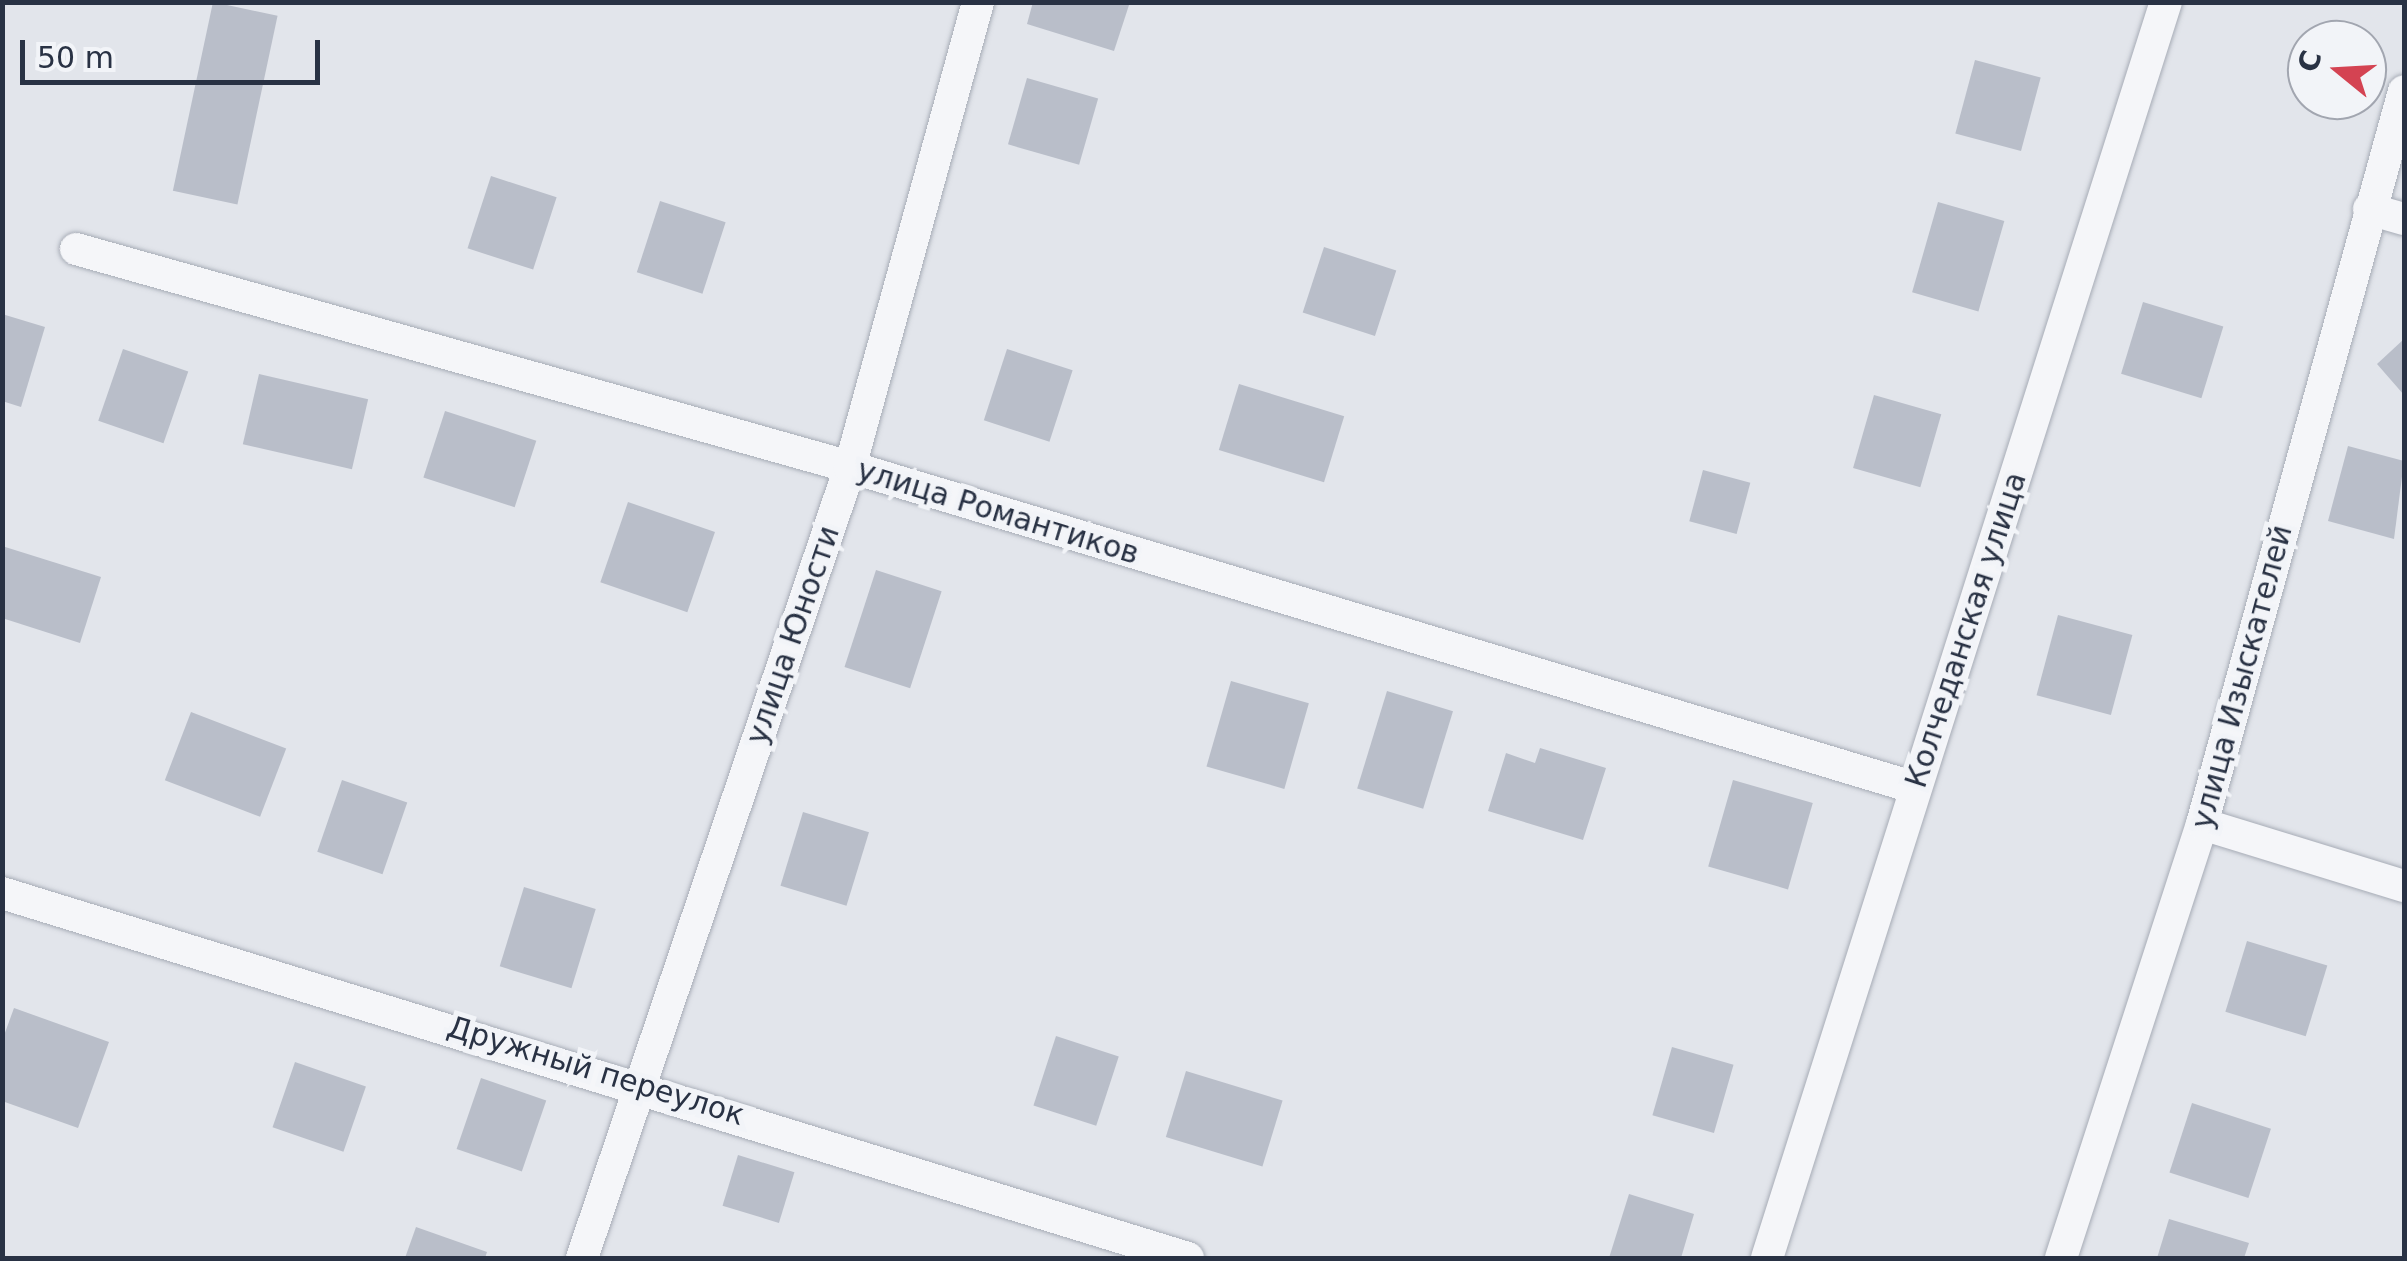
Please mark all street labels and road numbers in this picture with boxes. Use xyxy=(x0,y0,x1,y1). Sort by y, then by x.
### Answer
street label: улица Романтиков xyxy=(853,452,1143,572)
street label: Колчеданская улица xyxy=(1898,468,2034,792)
street label: улица Юности xyxy=(739,521,847,749)
street label: улица Изыскателей xyxy=(2184,521,2300,833)
street label: Дружный переулок xyxy=(443,1009,749,1133)

